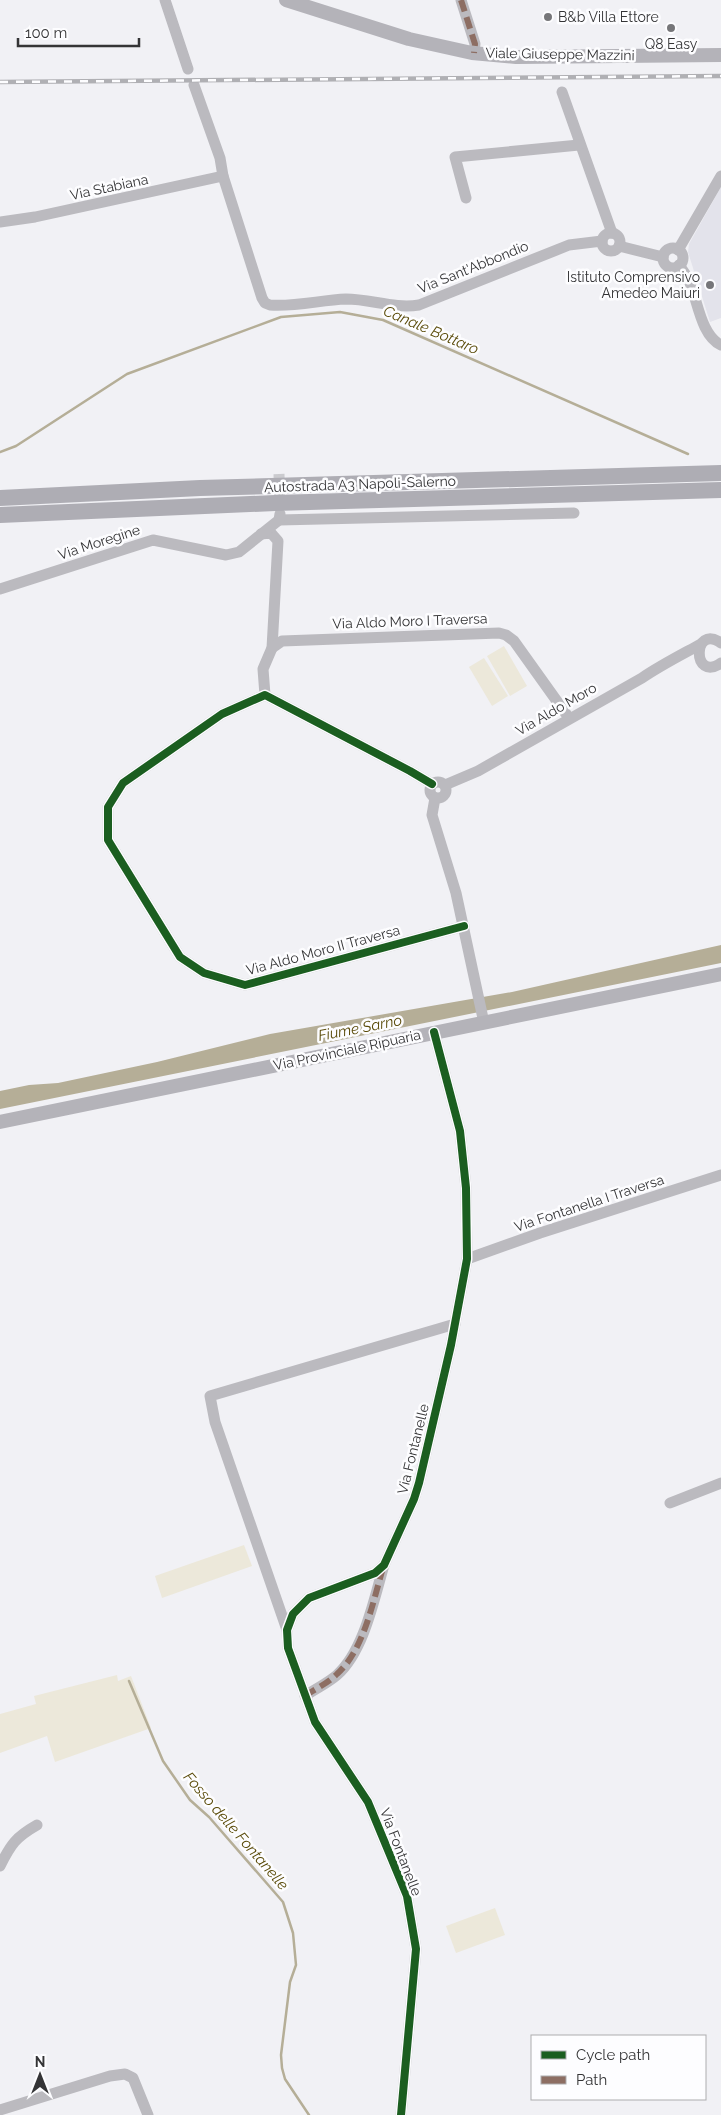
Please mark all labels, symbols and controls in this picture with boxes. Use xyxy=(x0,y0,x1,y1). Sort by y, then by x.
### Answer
place label: B&b Villa Ettore xyxy=(558,9,659,25)
marker: B&b Villa Ettore xyxy=(542,11,554,23)
scale bar xyxy=(18,15,139,47)
marker: Q8 Easy xyxy=(665,22,677,34)
text: 100 m xyxy=(25,24,67,42)
place label: Q8 Easy xyxy=(645,36,698,52)
street label: Viale Giuseppe Mazzini xyxy=(485,45,635,63)
street label: Via Stabiana xyxy=(68,171,150,203)
street label: Via Sant'Abbondio xyxy=(415,238,531,296)
place label: Istituto Comprensivo Amedeo Maiuri xyxy=(567,269,700,301)
marker: Istituto Comprensivo Amedeo Maiuri xyxy=(704,279,716,291)
water label: Canale Bottaro xyxy=(381,302,481,358)
street label: Autostrada A3 Napoli-Salerno xyxy=(264,473,456,495)
street label: Via Moregine xyxy=(56,521,142,563)
street label: Via Aldo Moro I Traversa xyxy=(332,610,488,632)
street label: Via Aldo Moro xyxy=(513,679,599,739)
street label: Via Aldo Moro II Traversa xyxy=(244,922,402,978)
water label: Fiume Sarno xyxy=(317,1011,403,1045)
street label: Via Provinciale Ripuaria xyxy=(272,1027,422,1073)
street label: Via Fontanella I Traversa xyxy=(512,1171,666,1235)
street label: Via Fontanelle xyxy=(394,1402,432,1496)
water label: Fosso delle Fontanelle xyxy=(180,1768,292,1894)
street label: Via Fontanelle xyxy=(377,1806,425,1898)
legend xyxy=(531,2035,706,2100)
text: Cycle path xyxy=(576,2046,650,2064)
north arrow xyxy=(15,2050,65,2100)
text: N xyxy=(35,2054,45,2070)
text: Path xyxy=(576,2071,607,2089)

